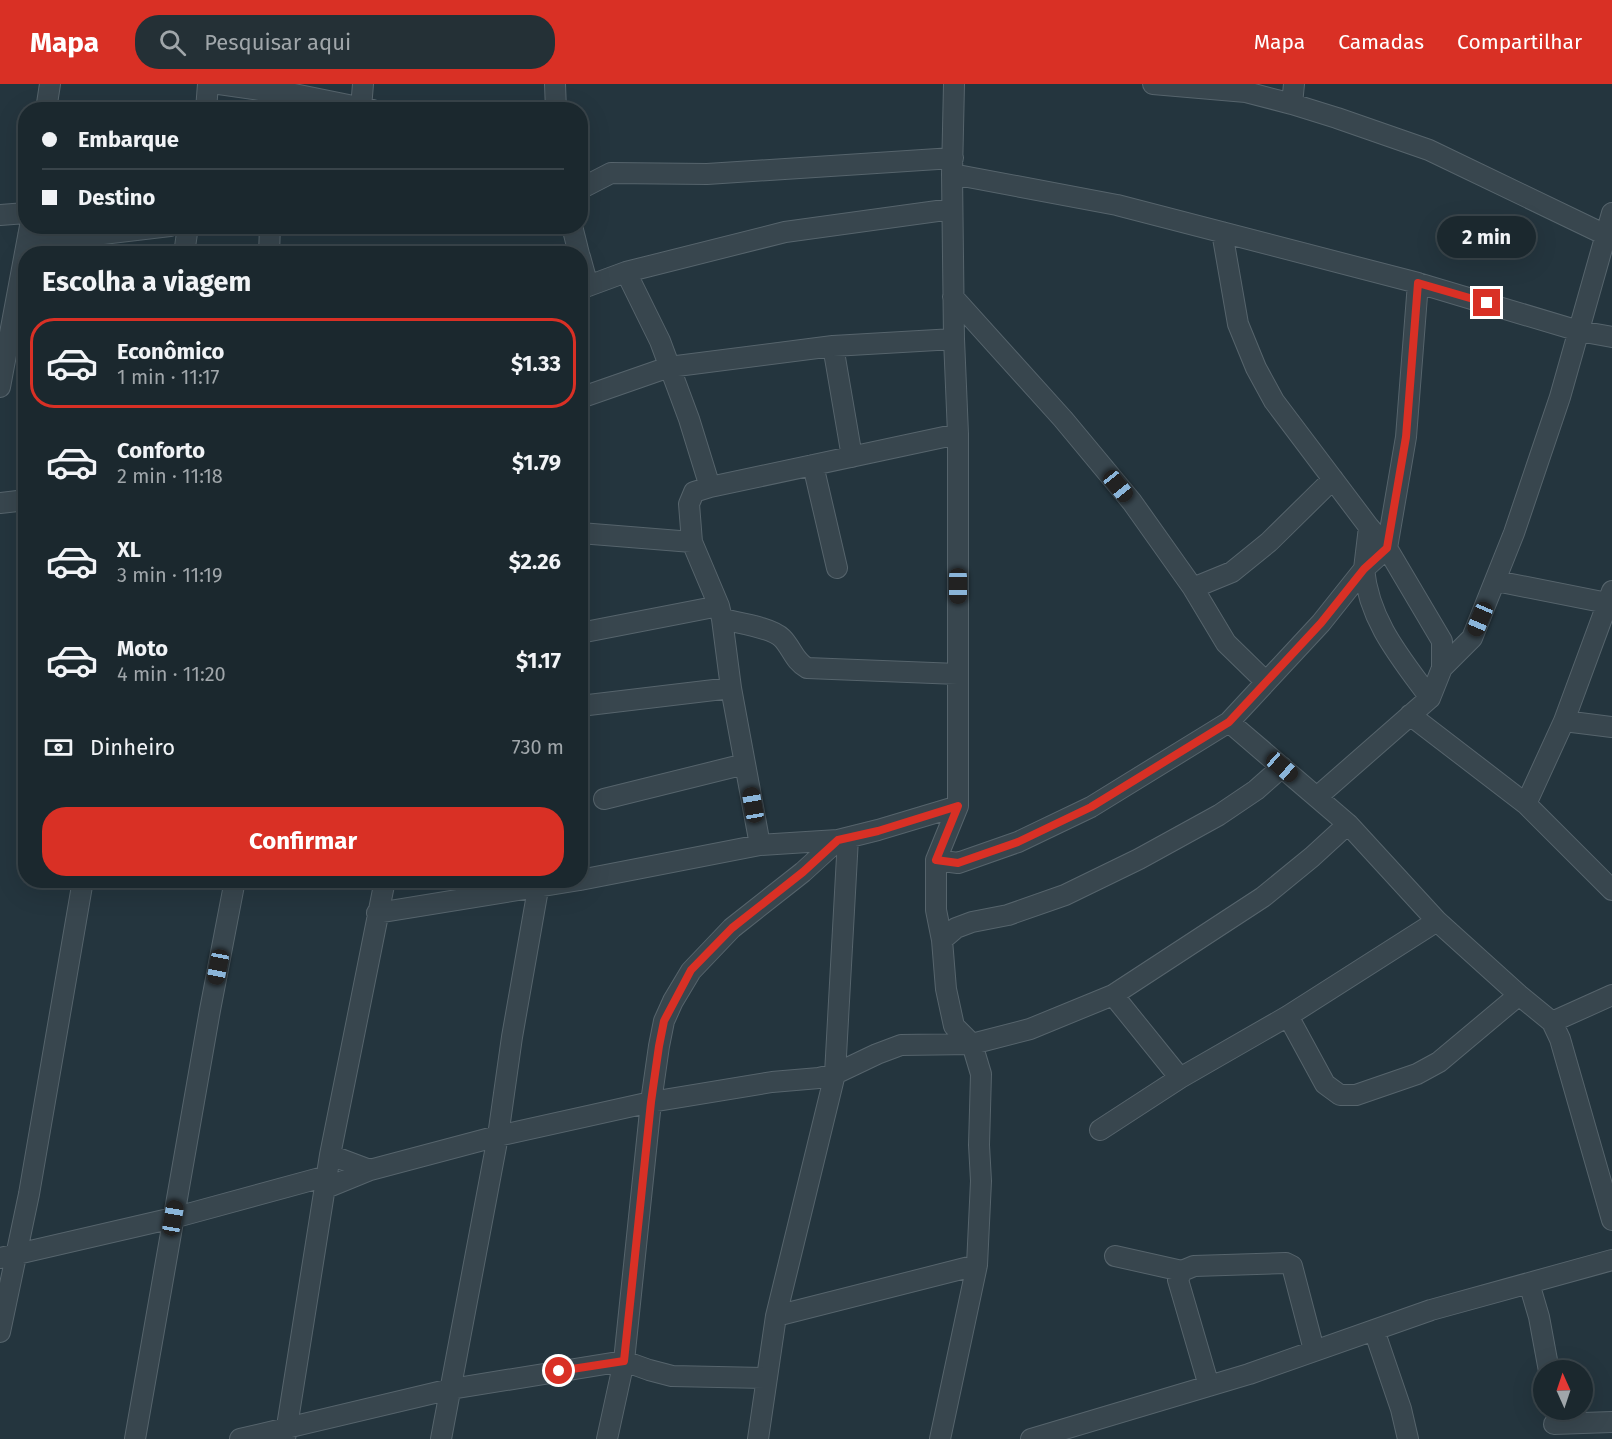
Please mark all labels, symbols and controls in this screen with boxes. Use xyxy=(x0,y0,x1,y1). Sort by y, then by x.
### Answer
search box xyxy=(135,15,555,69)
text: Mapa xyxy=(30,26,99,59)
icon: search xyxy=(156,26,189,59)
text: Pesquisar aqui xyxy=(204,29,351,56)
text: Mapa xyxy=(1254,29,1305,55)
text: Camadas xyxy=(1338,29,1424,55)
text: Compartilhar xyxy=(1457,29,1582,55)
text: Embarque xyxy=(78,126,179,153)
text: Destino xyxy=(78,184,155,211)
callout: 2 min xyxy=(1438,216,1537,258)
text: 2 min xyxy=(1462,225,1511,249)
text: Escolha a viagem xyxy=(42,266,251,298)
route end xyxy=(1473,289,1500,316)
icon: car xyxy=(45,336,99,390)
text: Econômico xyxy=(117,338,224,365)
text: $1.33 xyxy=(511,350,561,377)
text: 1 min · 11:17 xyxy=(117,365,219,389)
icon: car xyxy=(45,435,99,489)
text: Conforto xyxy=(117,437,205,464)
text: $1.79 xyxy=(512,449,561,476)
text: 2 min · 11:18 xyxy=(117,464,223,488)
car xyxy=(1100,466,1136,506)
icon: car xyxy=(45,534,99,588)
text: XL xyxy=(117,536,141,563)
text: $2.26 xyxy=(509,548,561,575)
text: 3 min · 11:19 xyxy=(117,563,222,587)
car xyxy=(949,568,967,604)
car xyxy=(1465,599,1495,639)
icon: car xyxy=(45,633,99,687)
text: Moto xyxy=(117,635,168,662)
text: $1.17 xyxy=(516,647,561,674)
text: 4 min · 11:20 xyxy=(117,662,226,686)
icon: cash xyxy=(42,731,75,764)
text: Dinheiro xyxy=(90,734,175,761)
text: 730 m xyxy=(512,735,564,759)
car xyxy=(1263,748,1301,786)
car xyxy=(741,786,765,824)
button: Confirmar xyxy=(42,807,564,876)
car xyxy=(206,948,230,986)
car xyxy=(161,1199,185,1237)
route start xyxy=(545,1357,572,1384)
north arrow xyxy=(1533,1360,1593,1420)
map controls xyxy=(1533,1360,1593,1420)

